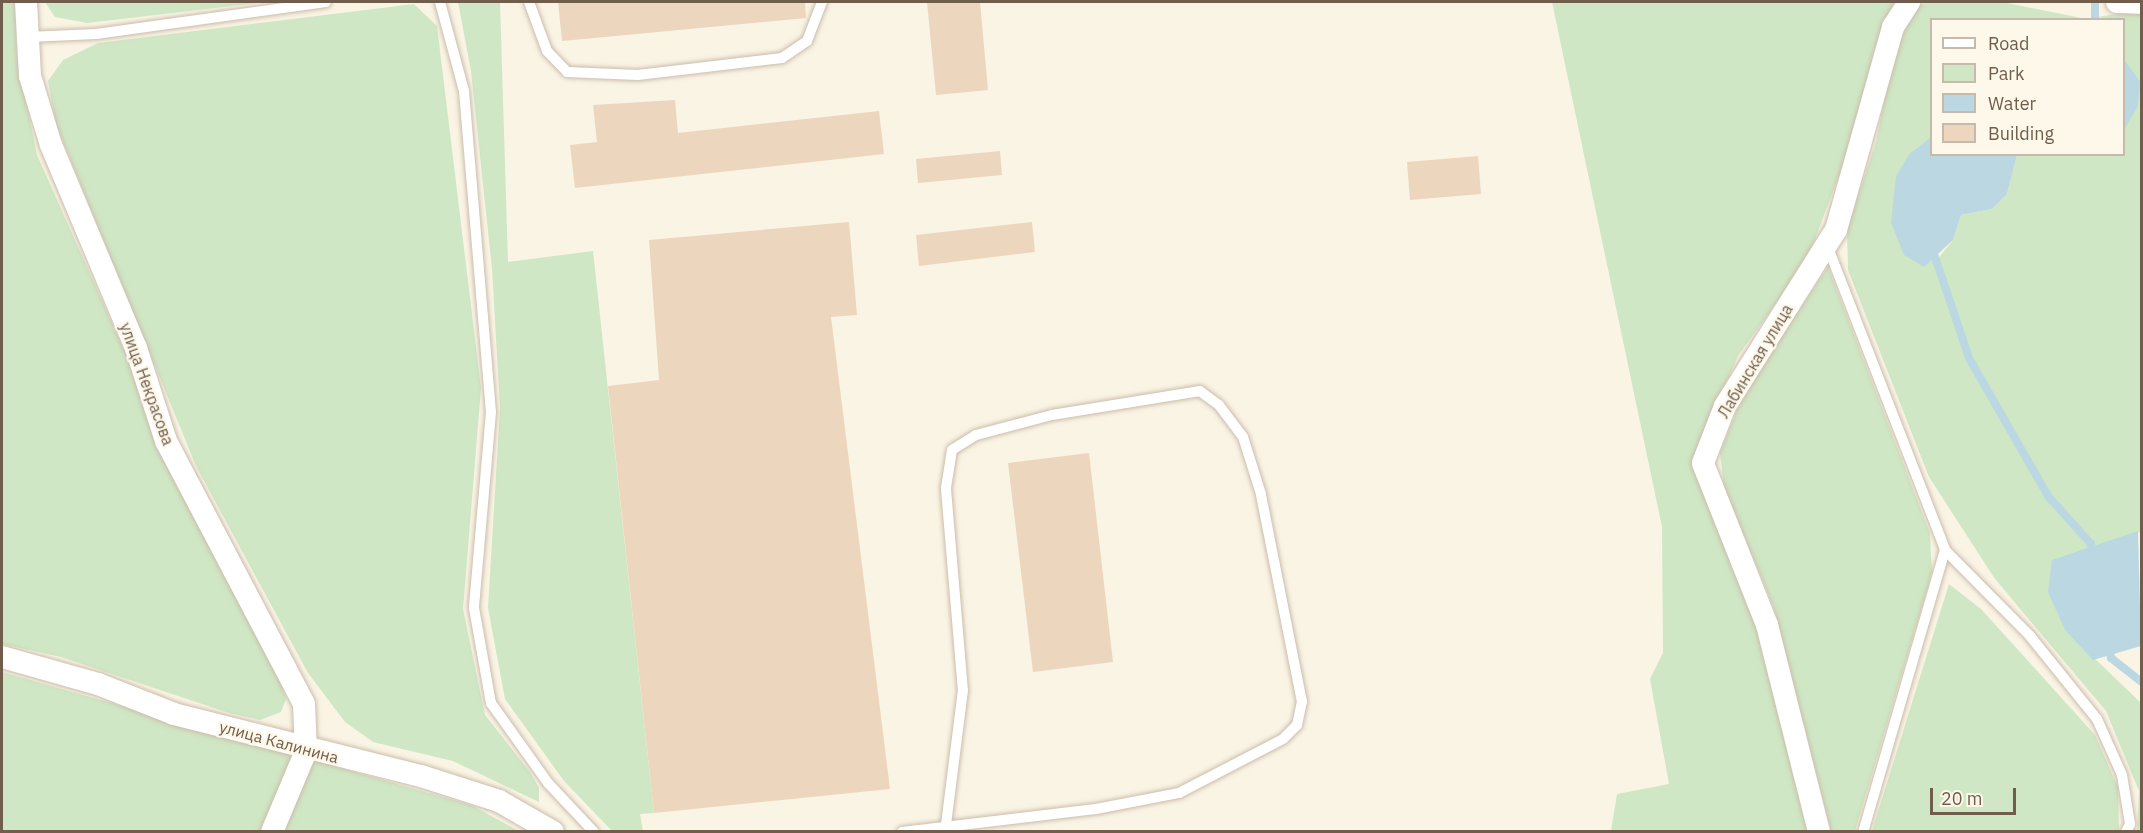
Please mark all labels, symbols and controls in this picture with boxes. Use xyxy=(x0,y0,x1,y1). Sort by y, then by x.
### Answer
legend xyxy=(1930,18,2125,156)
text: Road xyxy=(1988,32,2029,55)
text: Park xyxy=(1988,62,2024,85)
text: Water xyxy=(1988,92,2036,115)
text: Building xyxy=(1988,122,2054,145)
street label: Лабинская улица xyxy=(1713,301,1797,421)
street label: улица Некрасова xyxy=(116,320,178,448)
street label: улица Калинина xyxy=(217,717,341,767)
scale bar xyxy=(1933,776,2018,814)
text: 20 m xyxy=(1941,787,1983,810)

